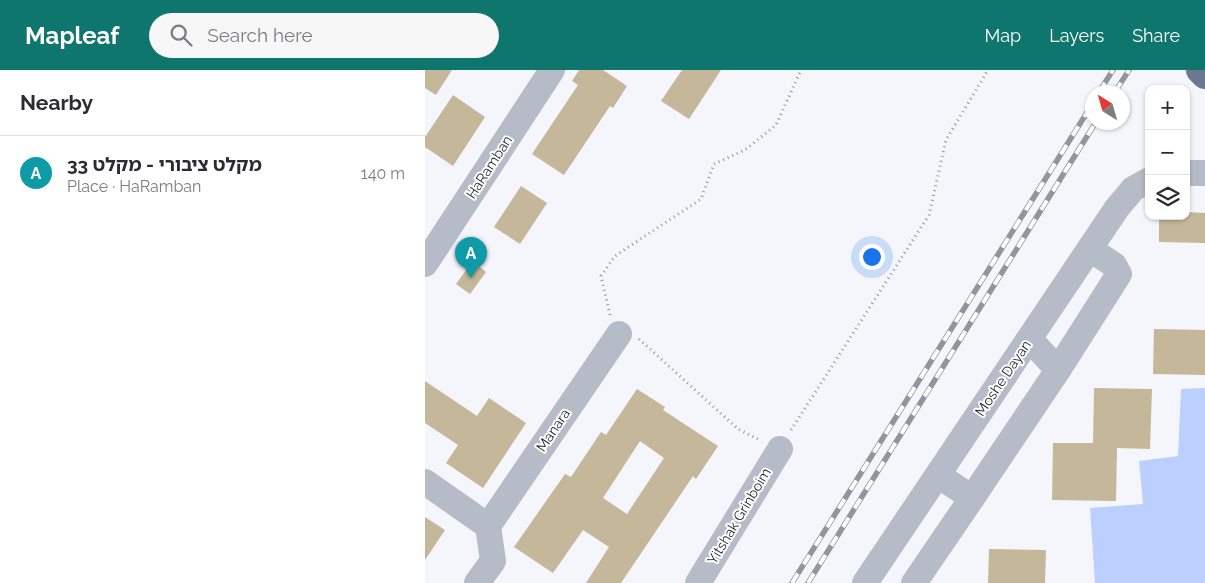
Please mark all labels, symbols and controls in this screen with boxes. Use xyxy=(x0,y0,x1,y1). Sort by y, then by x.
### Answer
search box xyxy=(149,13,499,58)
text: Mapleaf xyxy=(25,21,119,50)
icon: search xyxy=(167,21,195,49)
text: Search here xyxy=(207,24,313,46)
text: Map xyxy=(985,25,1021,46)
text: Layers xyxy=(1049,25,1104,46)
text: Share xyxy=(1132,25,1180,46)
north arrow xyxy=(1085,85,1130,130)
map controls xyxy=(1145,85,1190,220)
button: + xyxy=(1145,85,1190,130)
text: Nearby xyxy=(20,90,93,115)
button: − xyxy=(1145,130,1190,175)
street label: HaRamban xyxy=(463,133,515,201)
text: מקלט ציבורי - מקלט 33 xyxy=(67,153,262,175)
text: A xyxy=(31,164,41,183)
text: 140 m xyxy=(361,164,405,183)
button: layers xyxy=(1145,175,1190,220)
text: Place · HaRamban xyxy=(67,177,201,196)
pin: A xyxy=(455,237,487,278)
your location xyxy=(859,244,885,270)
street label: Moshe Dayan xyxy=(972,337,1034,419)
street label: Manara xyxy=(533,406,573,454)
street label: Yitshak Grinboim xyxy=(704,465,774,567)

